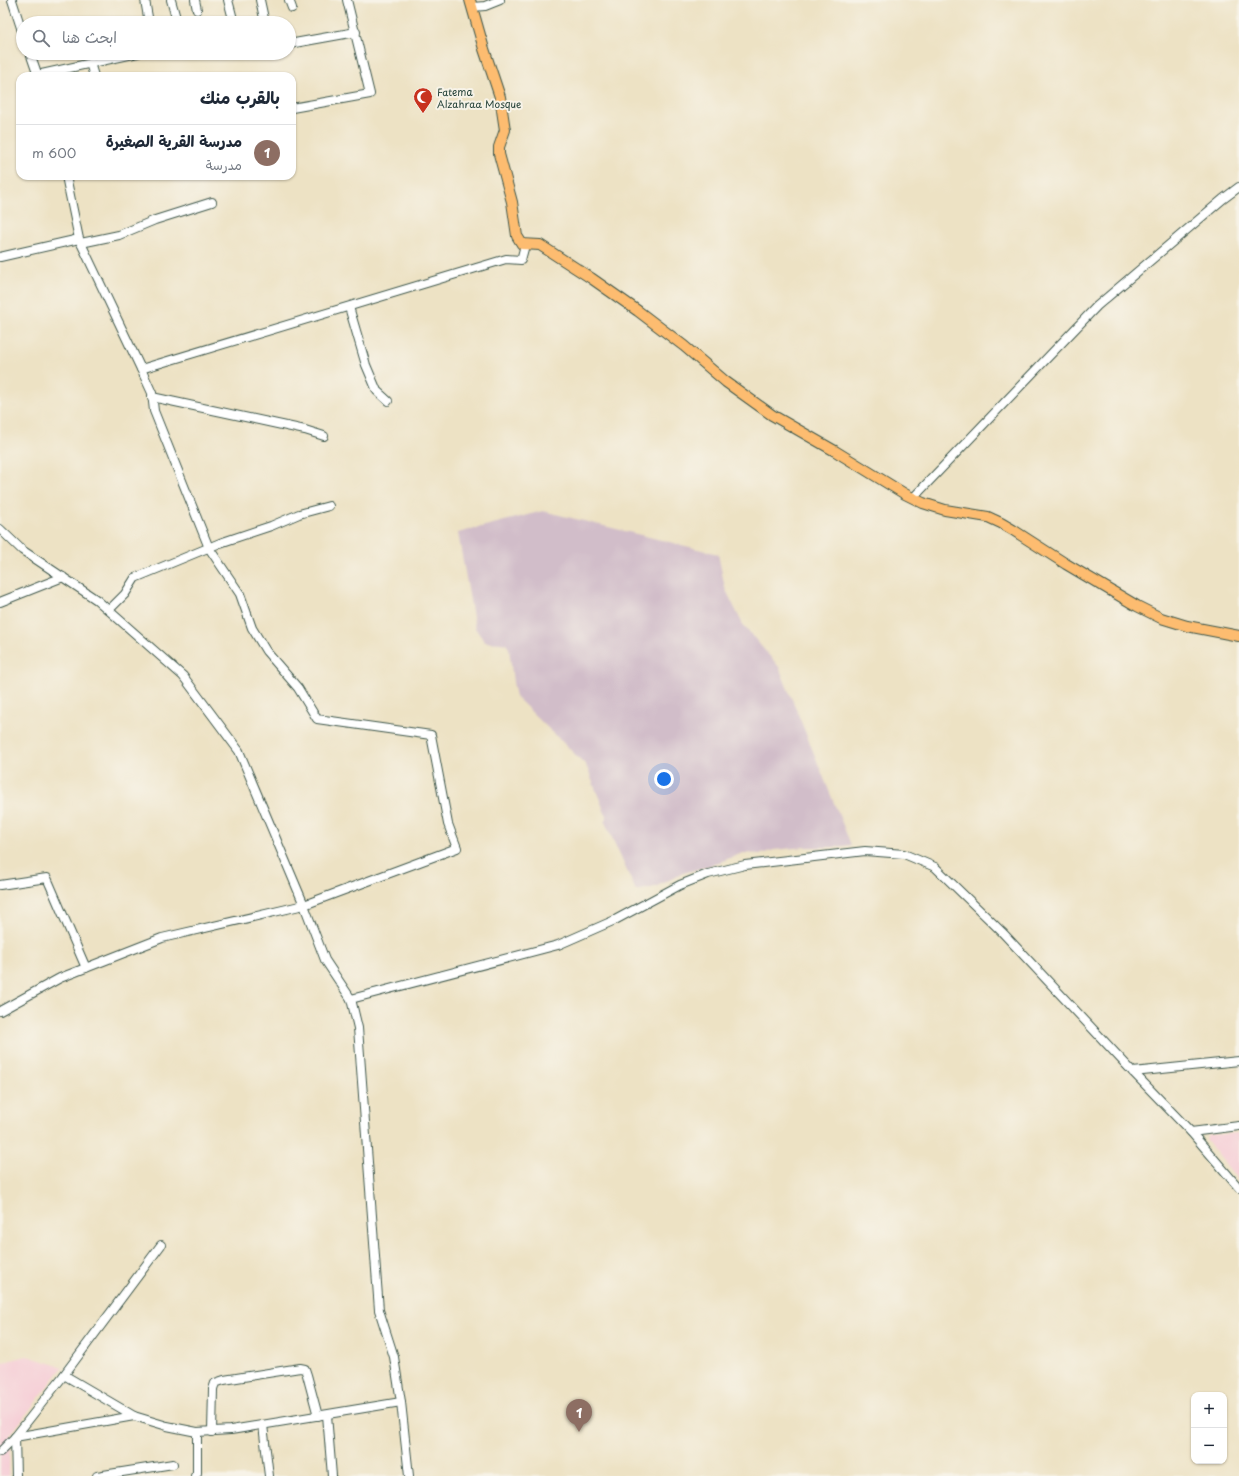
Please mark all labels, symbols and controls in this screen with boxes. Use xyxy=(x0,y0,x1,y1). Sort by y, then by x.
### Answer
search box xyxy=(16,16,296,60)
text: ابحث هنا xyxy=(62,25,117,48)
icon: search xyxy=(30,27,52,49)
text: بالقرب منك xyxy=(200,84,280,110)
place label: Fatema Alzahraa Mosque xyxy=(437,84,522,111)
mosque icon: Fatema Alzahraa Mosque xyxy=(412,86,434,114)
text: مدرسة القرية الصغيرة xyxy=(106,129,242,152)
text: 600 m xyxy=(32,143,76,162)
text: 1 xyxy=(264,143,270,162)
text: مدرسة xyxy=(206,155,242,174)
your location xyxy=(654,769,674,789)
map controls xyxy=(1191,1392,1227,1464)
button: + xyxy=(1191,1392,1227,1428)
pin: 1 xyxy=(566,1399,592,1432)
button: − xyxy=(1191,1428,1227,1464)

